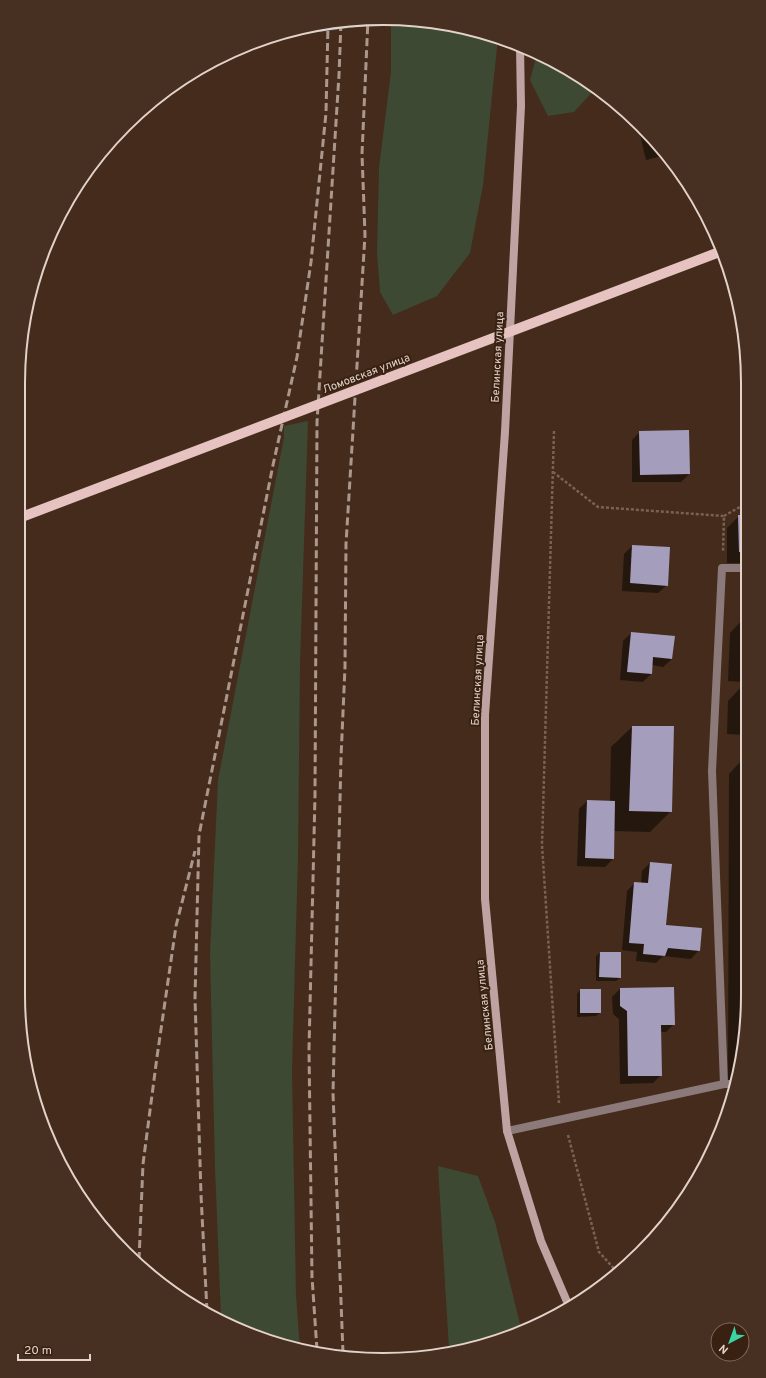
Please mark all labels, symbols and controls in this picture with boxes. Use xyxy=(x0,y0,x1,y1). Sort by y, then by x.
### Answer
street label: Белинская улица xyxy=(489,311,507,403)
street label: Ломовская улица xyxy=(321,351,412,397)
street label: Белинская улица xyxy=(469,634,487,726)
street label: Белинская улица xyxy=(473,959,497,1051)
north arrow xyxy=(710,1322,750,1362)
scale bar xyxy=(18,1336,90,1362)
text: N xyxy=(717,1341,732,1357)
text: 20 m xyxy=(24,1343,52,1359)

